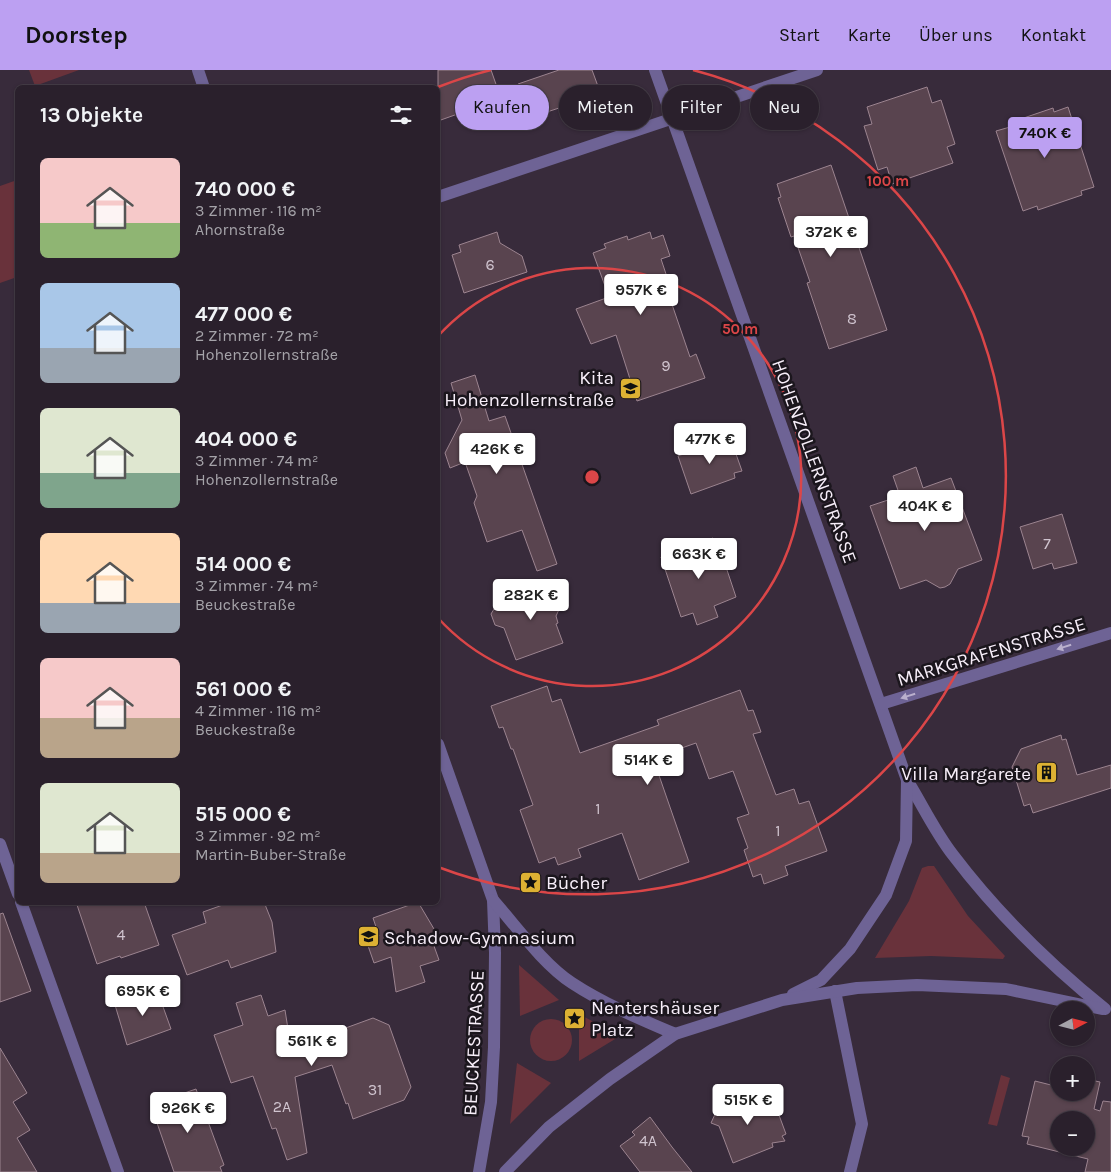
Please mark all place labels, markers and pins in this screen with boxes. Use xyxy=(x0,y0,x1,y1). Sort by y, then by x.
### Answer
pin: 740K € xyxy=(1004,116,1086,159)
pin: 372K € xyxy=(790,216,872,258)
pin: 957K € xyxy=(600,274,682,316)
place label: Kita Hohenzollernstraße xyxy=(444,367,614,411)
school or university icon: Kita Hohenzollernstraße xyxy=(618,376,642,400)
pin: 477K € xyxy=(669,422,751,465)
pin: 426K € xyxy=(456,432,538,475)
centre of rings xyxy=(583,468,601,486)
pin: 404K € xyxy=(884,490,966,532)
pin: 663K € xyxy=(658,538,740,580)
pin: 282K € xyxy=(490,578,572,621)
pin: 514K € xyxy=(607,744,689,786)
building icon: Villa Margarete xyxy=(1035,761,1059,785)
place label: Villa Margarete xyxy=(901,763,1031,785)
place icon: Bücher xyxy=(518,870,542,894)
place label: Bücher xyxy=(546,872,607,894)
school or university icon: Schadow-Gymnasium xyxy=(356,925,380,949)
place label: Schadow-Gymnasium xyxy=(384,927,575,949)
pin: 695K € xyxy=(102,974,184,1017)
place label: Nentershäuser Platz xyxy=(591,997,719,1041)
place icon: Nentershäuser Platz xyxy=(563,1006,587,1030)
pin: 561K € xyxy=(271,1024,353,1067)
pin: 515K € xyxy=(707,1084,789,1126)
pin: 926K € xyxy=(147,1092,229,1134)

